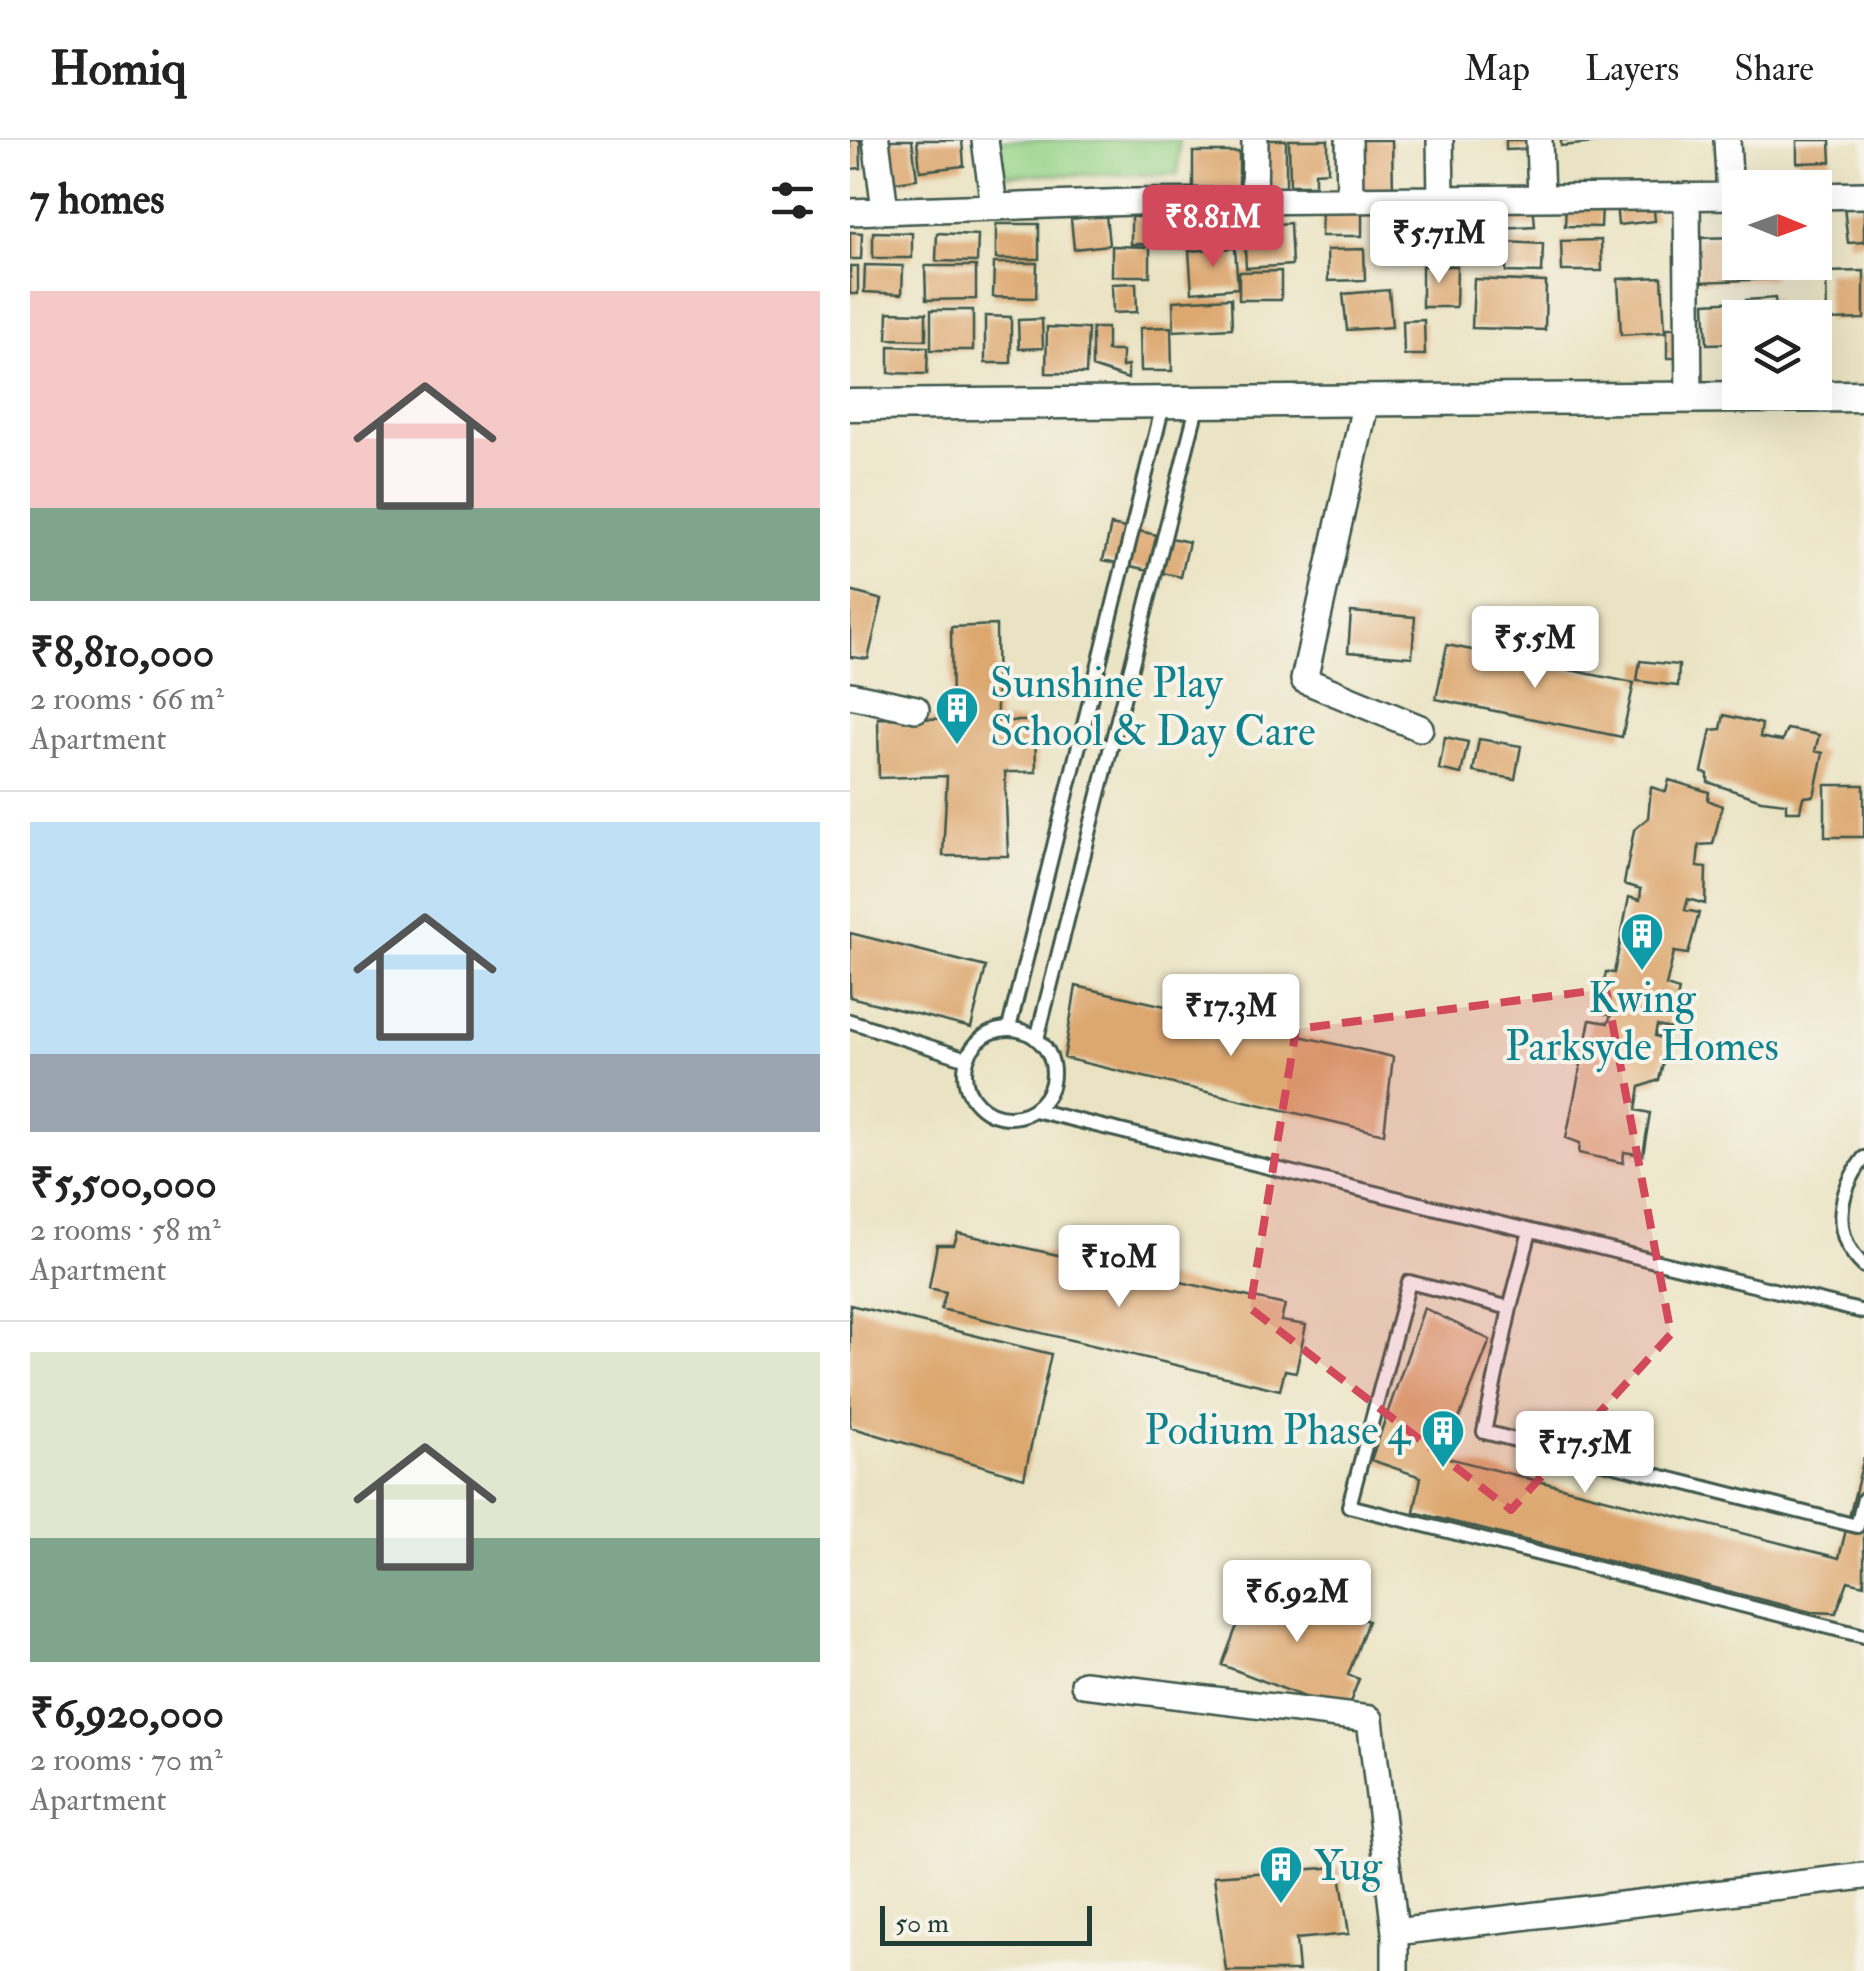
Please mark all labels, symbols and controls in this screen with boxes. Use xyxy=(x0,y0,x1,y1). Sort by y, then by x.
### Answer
text: Homiq xyxy=(50,39,187,99)
text: Map xyxy=(1464,47,1530,91)
text: Layers xyxy=(1585,47,1679,91)
text: Share xyxy=(1734,47,1814,91)
north arrow xyxy=(1722,170,1832,280)
map controls xyxy=(1722,170,1832,410)
icon: filters xyxy=(765,173,820,228)
text: 7 homes xyxy=(30,174,165,226)
pin: ₹8.81M xyxy=(1132,185,1294,270)
text: ₹8.81M xyxy=(1165,197,1261,237)
pin: ₹5.71M xyxy=(1358,201,1520,286)
text: ₹5.71M xyxy=(1392,213,1486,253)
button: layers xyxy=(1722,300,1832,410)
icon: home xyxy=(335,356,515,536)
pin: ₹5.5M xyxy=(1465,606,1605,691)
text: ₹5.5M xyxy=(1494,618,1576,658)
text: ₹8,810,000 xyxy=(30,627,214,679)
place label: Sunshine Play School & Day Care xyxy=(990,658,1315,758)
text: 2 rooms · 66 m² xyxy=(30,679,224,719)
building icon: Sunshine Play School & Day Care xyxy=(934,685,980,746)
text: Apartment xyxy=(30,719,167,759)
icon: home xyxy=(335,887,515,1067)
building icon: Kwing Parksyde Homes xyxy=(1619,911,1665,972)
place label: Kwing Parksyde Homes xyxy=(1505,973,1779,1073)
pin: ₹17.3M xyxy=(1150,974,1312,1059)
text: ₹17.3M xyxy=(1184,986,1278,1026)
text: ₹5,500,000 xyxy=(30,1158,217,1210)
text: 2 rooms · 58 m² xyxy=(30,1210,221,1250)
pin: ₹10M xyxy=(1060,1225,1178,1310)
text: ₹10M xyxy=(1081,1237,1157,1277)
text: Apartment xyxy=(30,1250,167,1290)
place label: Podium Phase 4 xyxy=(1144,1405,1412,1457)
building icon: Podium Phase 4 xyxy=(1420,1408,1466,1469)
pin: ₹17.5M xyxy=(1504,1411,1666,1496)
icon: home xyxy=(335,1417,515,1597)
text: ₹17.5M xyxy=(1538,1423,1632,1463)
pin: ₹6.92M xyxy=(1216,1560,1378,1645)
text: ₹6.92M xyxy=(1245,1572,1349,1612)
text: ₹6,920,000 xyxy=(30,1688,224,1740)
text: 2 rooms · 70 m² xyxy=(30,1740,223,1780)
text: Apartment xyxy=(30,1780,167,1820)
place label: Yug xyxy=(1314,1841,1383,1893)
building icon: Yug xyxy=(1258,1844,1304,1905)
scale bar xyxy=(880,1901,1092,1946)
text: 50 m xyxy=(895,1906,949,1941)

